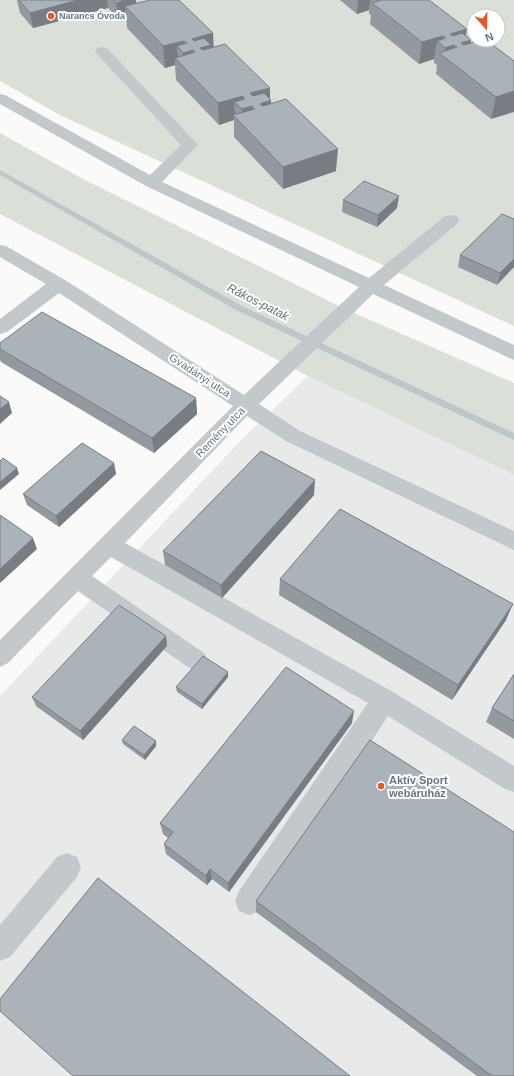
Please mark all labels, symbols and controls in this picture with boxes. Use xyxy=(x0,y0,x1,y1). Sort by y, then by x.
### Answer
north arrow xyxy=(466,8,506,48)
place label: Narancs Óvoda xyxy=(59,10,126,21)
marker: Narancs Óvoda xyxy=(46,11,56,21)
text: N xyxy=(484,30,495,44)
water label: Rákos-patak xyxy=(225,280,292,324)
street label: Gvadányi utca xyxy=(167,351,233,400)
street label: Remény utca xyxy=(193,404,247,459)
place label: Aktív Sport webáruház xyxy=(388,774,448,799)
marker: Aktív Sport webáruház xyxy=(376,781,386,791)

